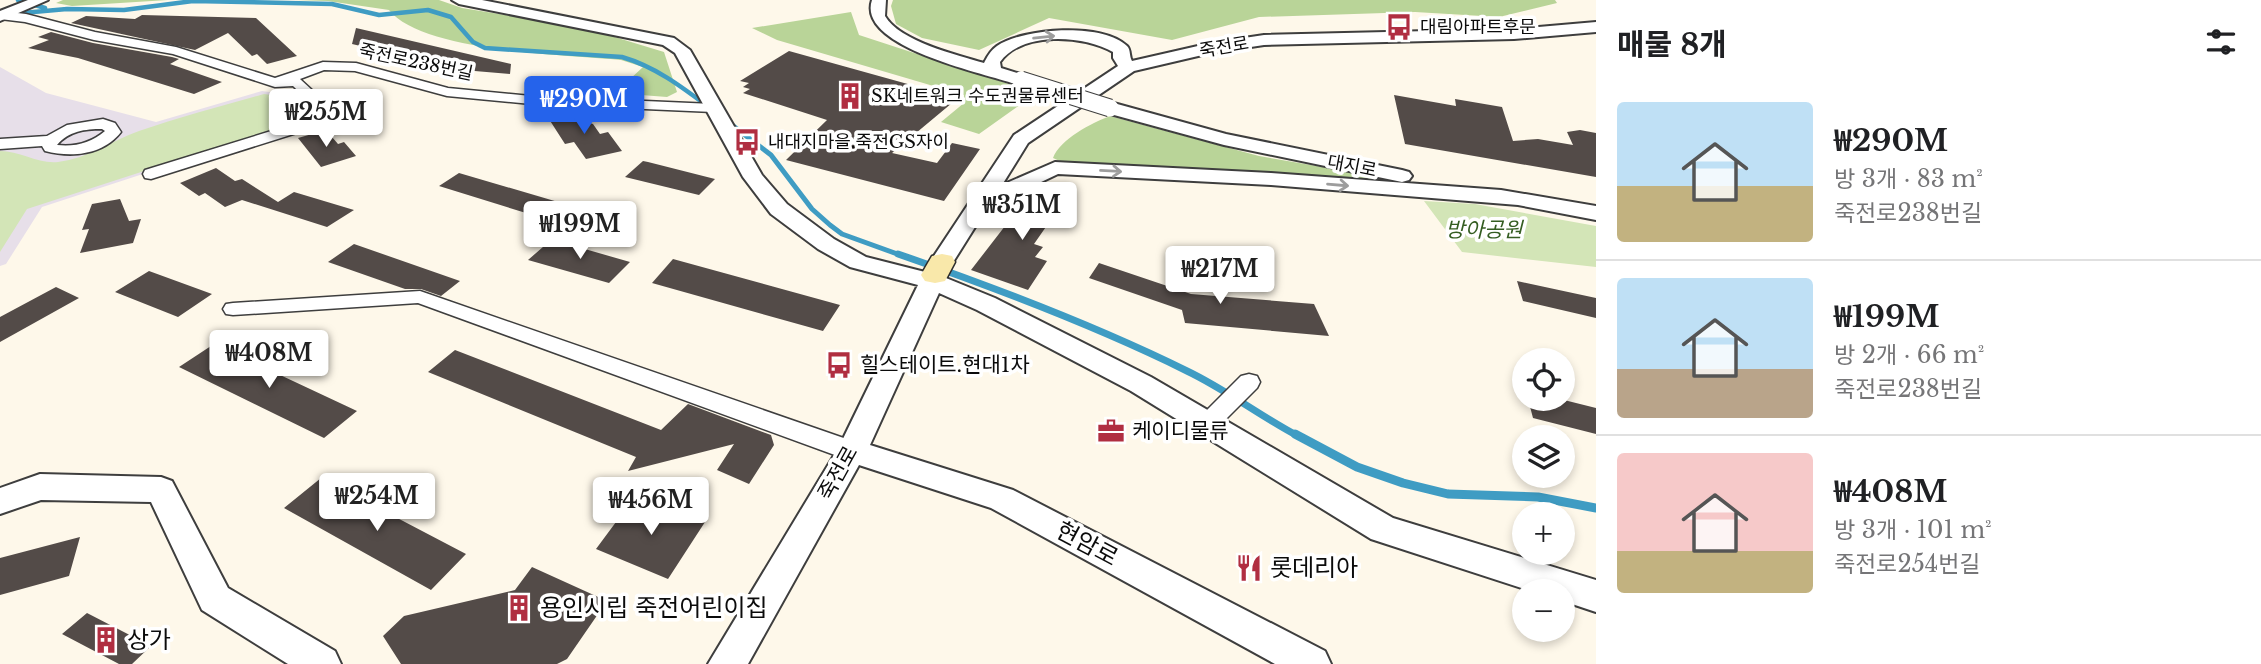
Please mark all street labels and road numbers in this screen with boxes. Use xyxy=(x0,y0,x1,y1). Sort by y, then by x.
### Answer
street label: 죽전로 xyxy=(1198,32,1250,62)
street label: 죽전로238번길 xyxy=(357,39,475,85)
street label: 대지로 xyxy=(1326,150,1378,182)
street label: 죽전로 xyxy=(813,441,863,505)
street label: 현암로 xyxy=(1051,515,1123,572)

